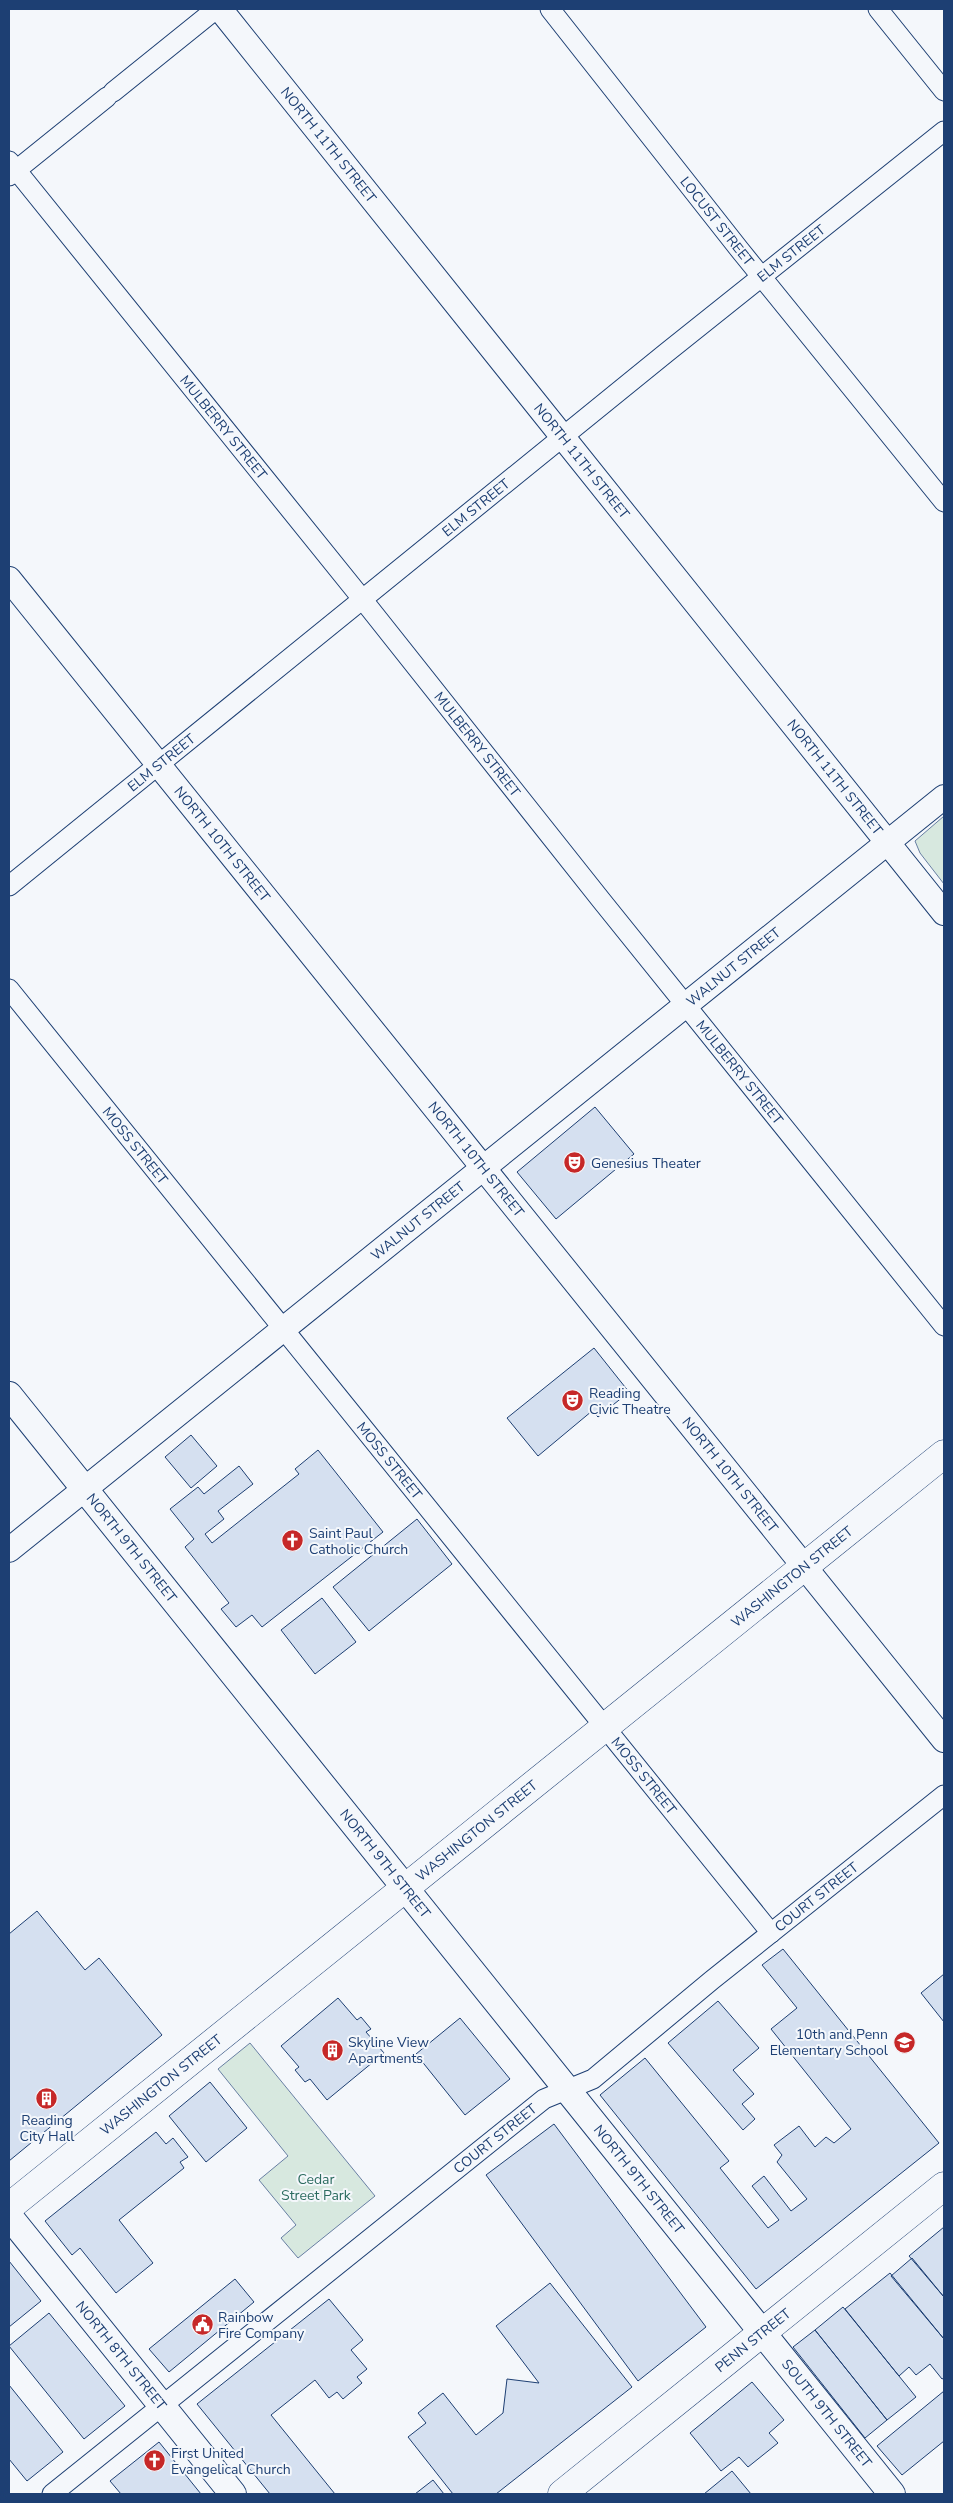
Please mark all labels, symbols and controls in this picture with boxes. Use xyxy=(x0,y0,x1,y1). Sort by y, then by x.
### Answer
street label: NORTH 11TH STREET xyxy=(277,83,381,207)
street label: LOCUST STREET xyxy=(676,173,759,270)
street label: ELM STREET xyxy=(753,220,829,286)
street label: MULBERRY STREET xyxy=(176,371,272,484)
street label: NORTH 11TH STREET xyxy=(530,399,634,523)
street label: ELM STREET xyxy=(438,474,514,541)
street label: MULBERRY STREET xyxy=(430,688,525,801)
street label: NORTH 11TH STREET xyxy=(783,715,888,839)
street label: ELM STREET xyxy=(123,729,200,796)
street label: NORTH 10TH STREET xyxy=(170,782,275,906)
street label: WALNUT STREET xyxy=(682,923,785,1010)
street label: MULBERRY STREET xyxy=(692,1016,788,1129)
street label: NORTH 10TH STREET xyxy=(424,1097,529,1221)
street label: MOSS STREET xyxy=(98,1103,173,1189)
theatre icon: Genesius Theater xyxy=(563,1151,587,1175)
place label: Genesius Theater xyxy=(591,1154,701,1173)
street label: WALNUT STREET xyxy=(367,1177,469,1264)
place label: Reading Civic Theatre xyxy=(589,1384,671,1419)
theatre icon: Reading Civic Theatre xyxy=(561,1389,585,1413)
street label: NORTH 10TH STREET xyxy=(678,1413,783,1537)
street label: MOSS STREET xyxy=(353,1418,427,1504)
street label: NORTH 9TH STREET xyxy=(82,1489,182,1607)
street label: WASHINGTON STREET xyxy=(727,1521,857,1632)
place label: Saint Paul Catholic Church xyxy=(309,1524,408,1559)
church icon: Saint Paul Catholic Church xyxy=(281,1529,305,1553)
street label: MOSS STREET xyxy=(607,1733,681,1819)
street label: WASHINGTON STREET xyxy=(411,1775,542,1886)
street label: NORTH 9TH STREET xyxy=(336,1805,435,1922)
street label: COURT STREET xyxy=(770,1857,862,1936)
place label: 10th and Penn Elementary School xyxy=(770,2025,889,2060)
street label: WASHINGTON STREET xyxy=(96,2029,226,2140)
school or university icon: 10th and Penn Elementary School xyxy=(892,2030,916,2054)
place label: Skyline View Apartments xyxy=(348,2033,429,2068)
building icon: Skyline View Apartments xyxy=(320,2038,344,2062)
building icon: Reading City Hall xyxy=(35,2086,59,2110)
street label: COURT STREET xyxy=(449,2099,541,2178)
place label: Reading City Hall xyxy=(20,2111,75,2146)
street label: NORTH 9TH STREET xyxy=(589,2121,689,2238)
park label: Cedar Street Park xyxy=(281,2170,352,2205)
street label: NORTH 8TH STREET xyxy=(72,2297,171,2414)
street label: PENN STREET xyxy=(711,2304,795,2377)
place label: Rainbow Fire Company xyxy=(218,2308,305,2343)
public building icon: Rainbow Fire Company xyxy=(190,2313,214,2337)
street label: SOUTH 9TH STREET xyxy=(778,2355,877,2472)
place label: First United Evangelical Church xyxy=(171,2444,291,2479)
church icon: First United Evangelical Church xyxy=(143,2449,167,2473)

